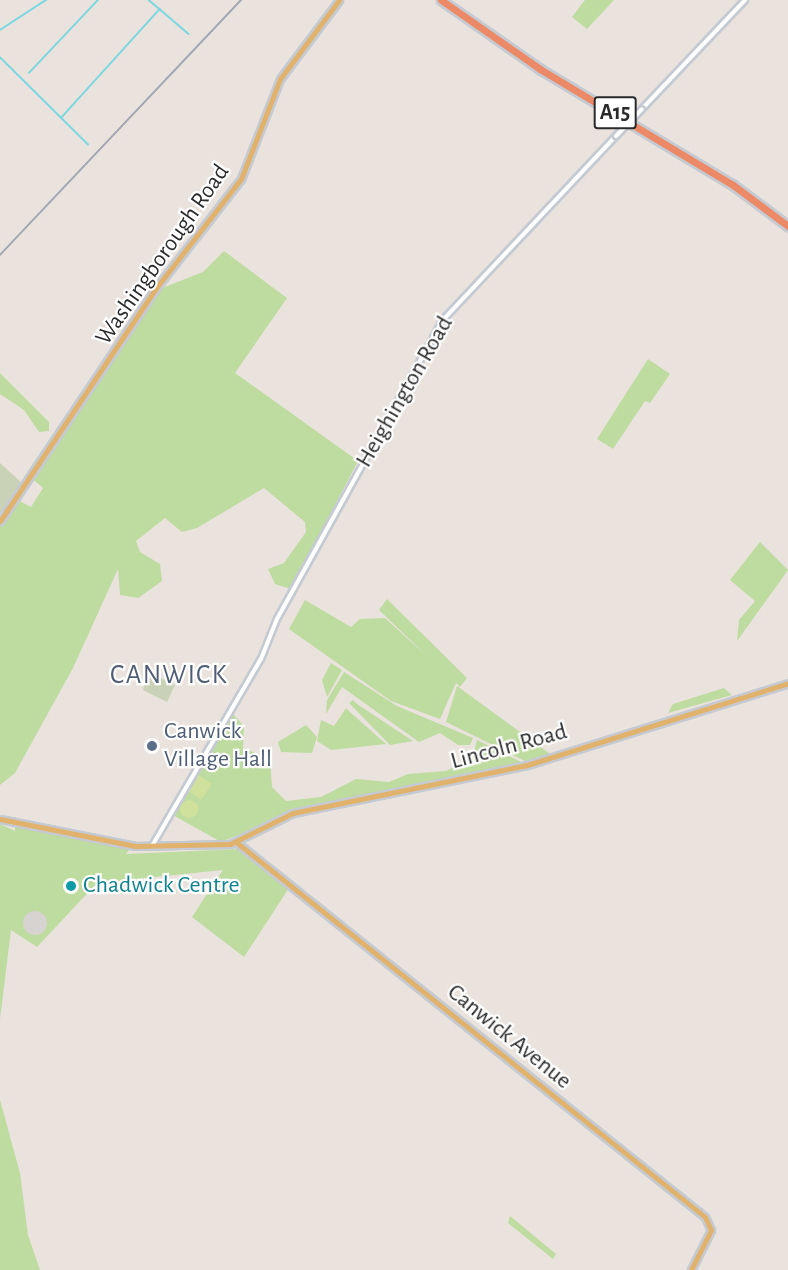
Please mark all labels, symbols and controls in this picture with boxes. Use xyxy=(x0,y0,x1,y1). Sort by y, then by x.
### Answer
road number: A15 xyxy=(592,94,638,132)
street label: Washingborough Road xyxy=(90,159,236,351)
street label: Heighington Road xyxy=(350,311,460,473)
district label: CANWICK xyxy=(110,659,228,691)
place label: Canwick Village Hall xyxy=(164,718,272,774)
street label: Lincoln Road xyxy=(448,718,570,776)
marker: Canwick Village Hall xyxy=(145,739,159,753)
place label: Chadwick Centre xyxy=(83,872,239,900)
marker: Chadwick Centre xyxy=(64,879,78,893)
street label: Canwick Avenue xyxy=(441,978,577,1096)

